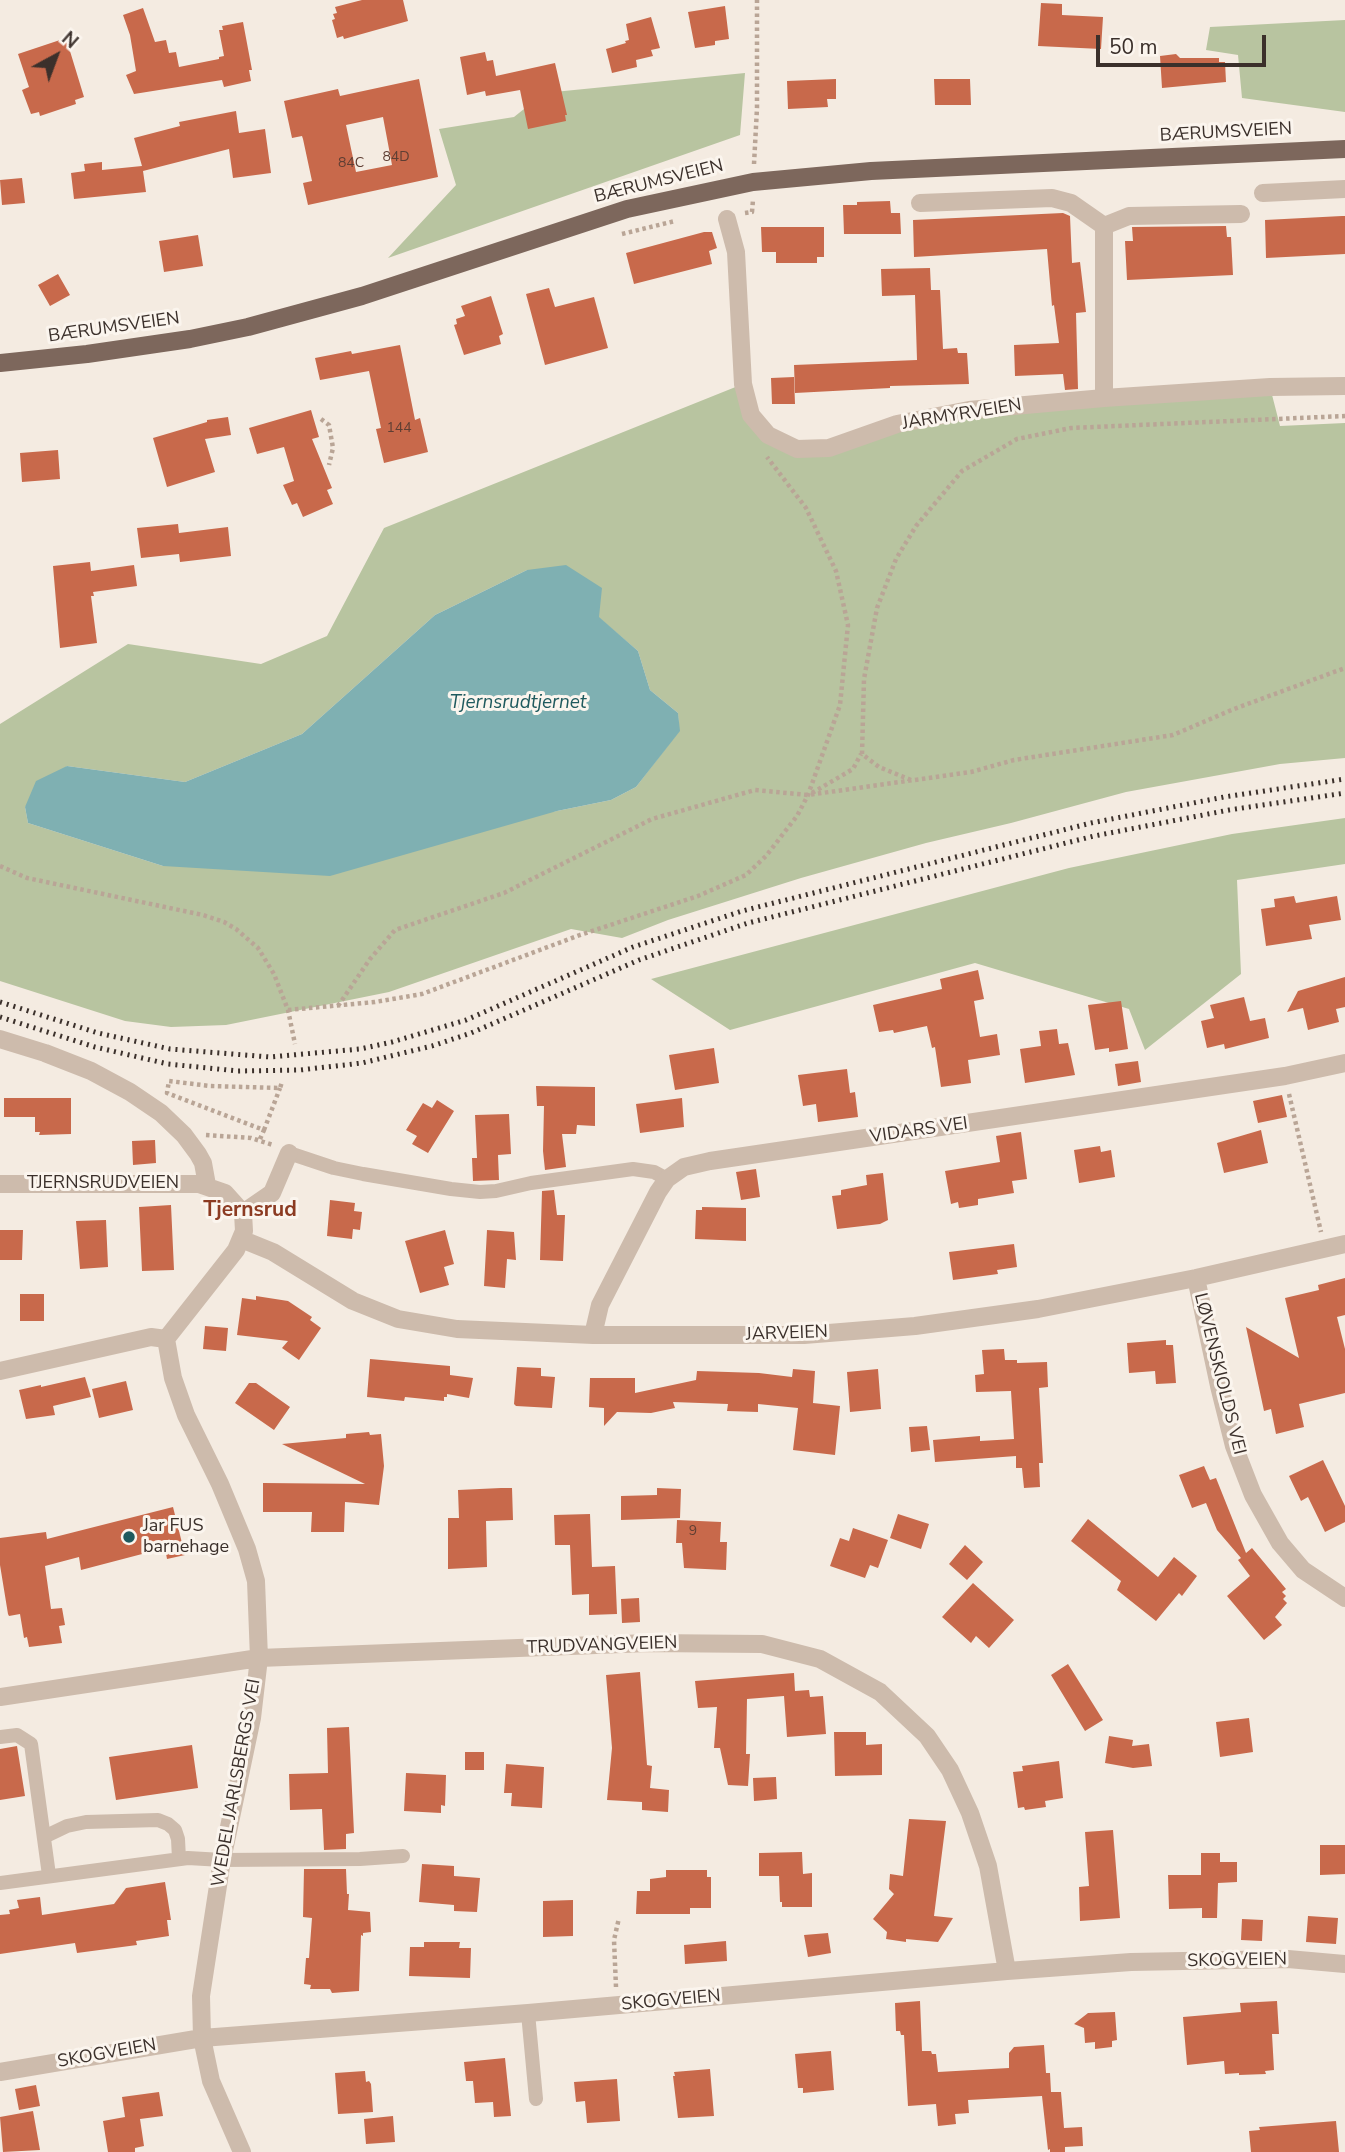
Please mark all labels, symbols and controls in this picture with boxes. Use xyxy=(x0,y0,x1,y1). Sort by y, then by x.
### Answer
north arrow xyxy=(21,21,91,91)
scale bar xyxy=(1100,21,1270,65)
text: N xyxy=(56,26,84,55)
text: 50 m xyxy=(1109,33,1158,61)
street label: BÆRUMSVEIEN xyxy=(1159,119,1293,147)
house number: 84D xyxy=(382,150,410,166)
house number: 84C xyxy=(338,156,364,172)
street label: BÆRUMSVEIEN xyxy=(592,156,726,208)
street label: BÆRUMSVEIEN xyxy=(47,308,181,348)
street label: JARMYRVEIEN xyxy=(901,395,1023,435)
house number: 144 xyxy=(386,421,412,437)
water label: Tjernsrudtjernet xyxy=(450,692,586,714)
street label: VIDARS VEI xyxy=(869,1113,969,1149)
street label: TJERNSRUDVEIEN xyxy=(27,1173,179,1195)
district label: Tjernsrud xyxy=(203,1198,297,1224)
street label: LØVENSKIOLDS VEI xyxy=(1188,1291,1250,1457)
street label: JARVEIEN xyxy=(746,1322,828,1346)
place label: Jar FUS barnehage xyxy=(143,1516,229,1558)
house number: 9 xyxy=(689,1524,697,1540)
marker: Jar FUS barnehage xyxy=(121,1529,137,1545)
street label: TRUDVANGVEIEN xyxy=(526,1633,678,1659)
street label: WEDEL JARLSBERGS VEI xyxy=(208,1677,266,1889)
street label: SKOGVEIEN xyxy=(1187,1949,1287,1973)
street label: SKOGVEIEN xyxy=(620,1986,722,2016)
street label: SKOGVEIEN xyxy=(56,2035,158,2073)

